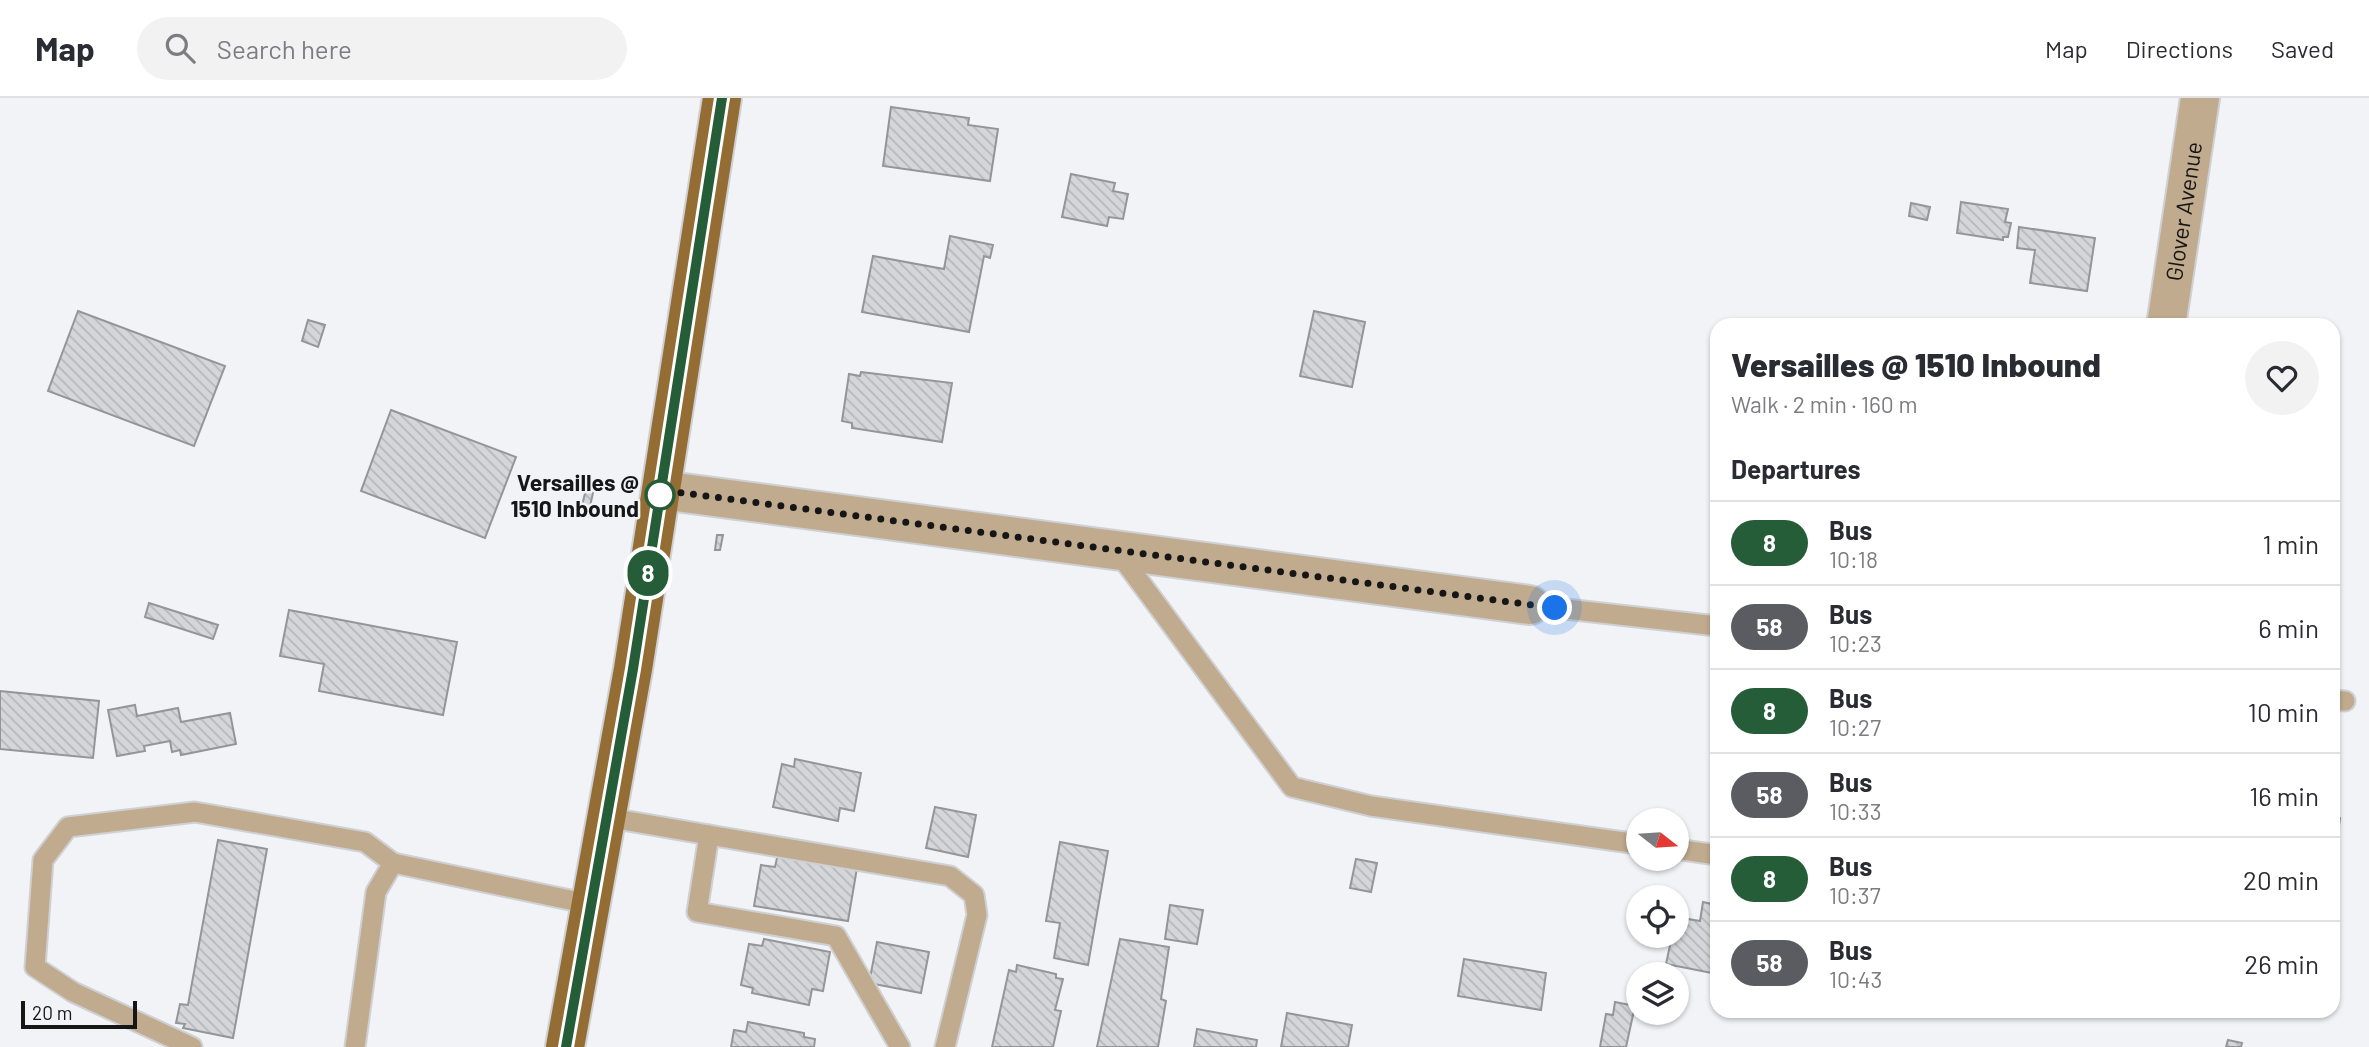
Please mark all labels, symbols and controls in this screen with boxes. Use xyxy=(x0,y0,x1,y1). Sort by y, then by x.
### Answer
search box xyxy=(137,17,627,80)
text: Map xyxy=(35,28,95,68)
icon: search xyxy=(161,29,199,67)
text: Search here xyxy=(217,33,352,64)
text: Map xyxy=(2045,34,2088,63)
text: Directions xyxy=(2126,34,2233,63)
text: Saved xyxy=(2271,34,2334,63)
street label: Glover Avenue xyxy=(2159,140,2207,283)
button: heart xyxy=(2245,341,2319,415)
text: Versailles @ 1510 Inbound xyxy=(1731,344,2101,384)
text: Walk · 2 min · 160 m xyxy=(1731,390,1917,418)
text: Departures xyxy=(1731,453,1861,484)
place label: Versailles @ 1510 Inbound xyxy=(510,468,639,522)
marker: Versailles @ 1510 Inbound xyxy=(645,480,675,510)
text: Bus xyxy=(1829,514,1872,545)
text: 8 xyxy=(1763,528,1776,557)
text: 1 min xyxy=(2263,528,2319,559)
text: 10:18 xyxy=(1829,545,1878,573)
line badge: 8 xyxy=(625,550,671,596)
text: 8 xyxy=(642,558,654,587)
your location xyxy=(1537,590,1572,625)
text: Bus xyxy=(1829,598,1872,629)
text: 58 xyxy=(1757,612,1782,641)
text: 6 min xyxy=(2258,612,2319,643)
text: 10:23 xyxy=(1829,629,1882,657)
text: Bus xyxy=(1829,682,1872,713)
text: 8 xyxy=(1763,696,1776,725)
text: 10 min xyxy=(2248,696,2319,727)
text: 10:27 xyxy=(1829,713,1881,741)
text: Bus xyxy=(1829,766,1872,797)
text: 58 xyxy=(1757,780,1782,809)
text: 16 min xyxy=(2249,780,2319,811)
text: 10:33 xyxy=(1829,797,1882,825)
north arrow xyxy=(1626,808,1689,872)
map controls xyxy=(1626,808,1689,1025)
text: Bus xyxy=(1829,850,1872,881)
text: 8 xyxy=(1763,864,1776,893)
text: 20 min xyxy=(2243,864,2319,895)
text: 10:37 xyxy=(1829,881,1881,909)
button: locate xyxy=(1626,885,1689,948)
text: Bus xyxy=(1829,934,1872,965)
text: 58 xyxy=(1757,948,1782,977)
text: 26 min xyxy=(2244,948,2319,979)
button: layers xyxy=(1626,962,1689,1025)
text: 10:43 xyxy=(1829,965,1882,993)
scale bar xyxy=(21,998,136,1030)
text: 20 m xyxy=(32,1001,72,1024)

